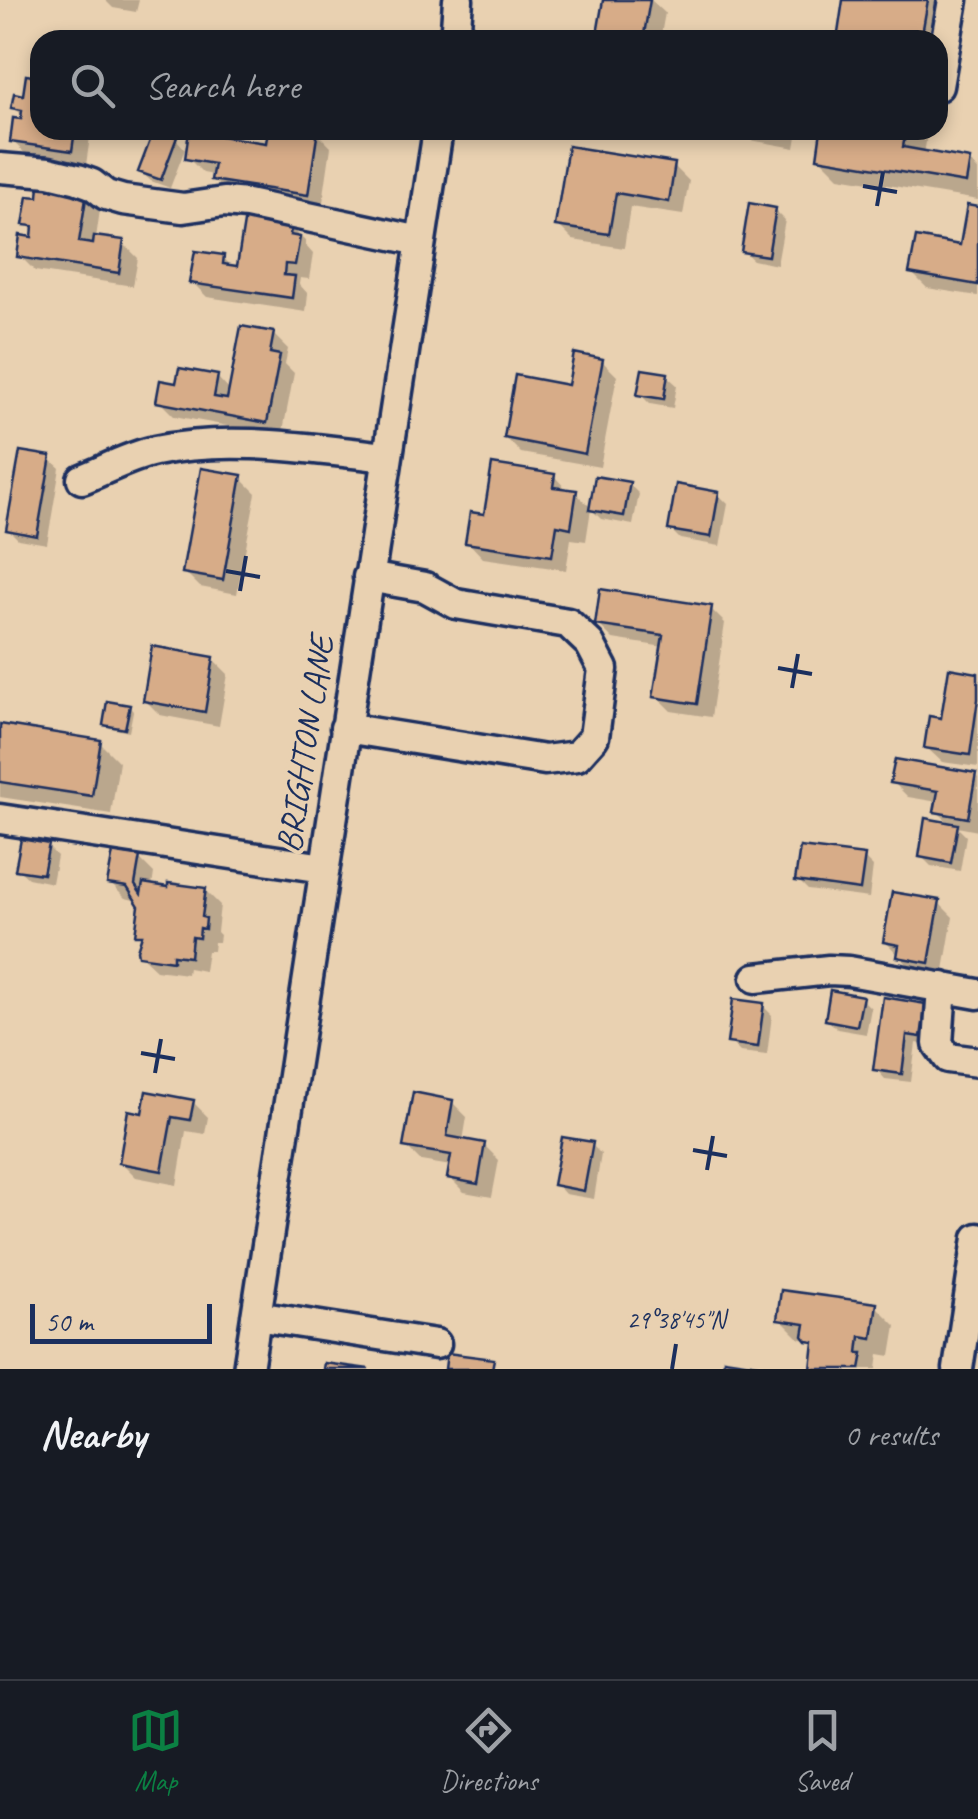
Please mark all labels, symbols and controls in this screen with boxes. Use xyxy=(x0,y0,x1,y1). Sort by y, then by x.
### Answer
search box xyxy=(30,30,948,140)
icon: search xyxy=(65,58,120,113)
text: Search here xyxy=(145,62,300,109)
street label: BRIGHTON LANE xyxy=(266,628,345,855)
scale bar xyxy=(30,1299,212,1344)
text: 50 m xyxy=(45,1304,93,1339)
text: 29°38'45"N xyxy=(627,1304,729,1336)
text: Nearby xyxy=(40,1408,146,1461)
text: 0 results xyxy=(844,1414,938,1455)
tab: Map xyxy=(128,1703,183,1798)
tab: Directions xyxy=(440,1703,538,1798)
tab: Saved xyxy=(795,1703,850,1798)

